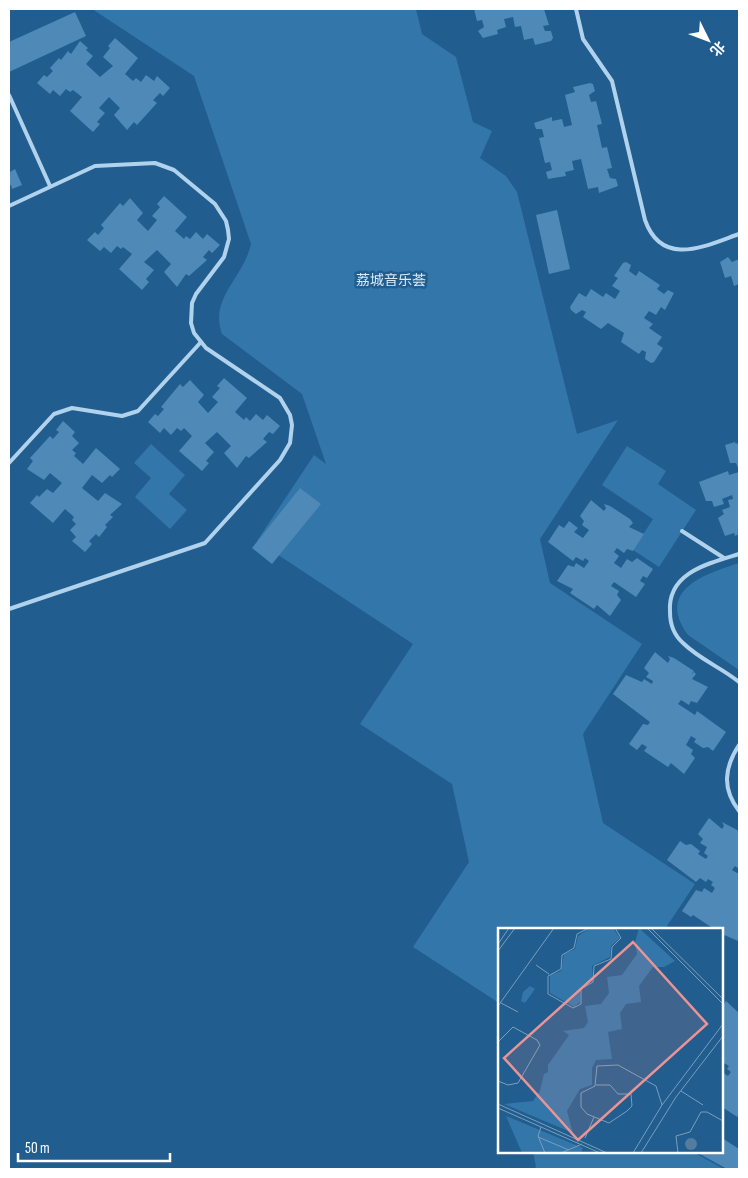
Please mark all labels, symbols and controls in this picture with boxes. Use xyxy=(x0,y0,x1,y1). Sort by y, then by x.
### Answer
north arrow xyxy=(683,15,733,65)
text: 北 xyxy=(706,37,728,59)
park label: 荔城音乐荟 xyxy=(356,272,426,289)
inset map xyxy=(498,928,723,1153)
scale bar xyxy=(18,1130,170,1162)
text: 50 m xyxy=(25,1139,50,1158)

